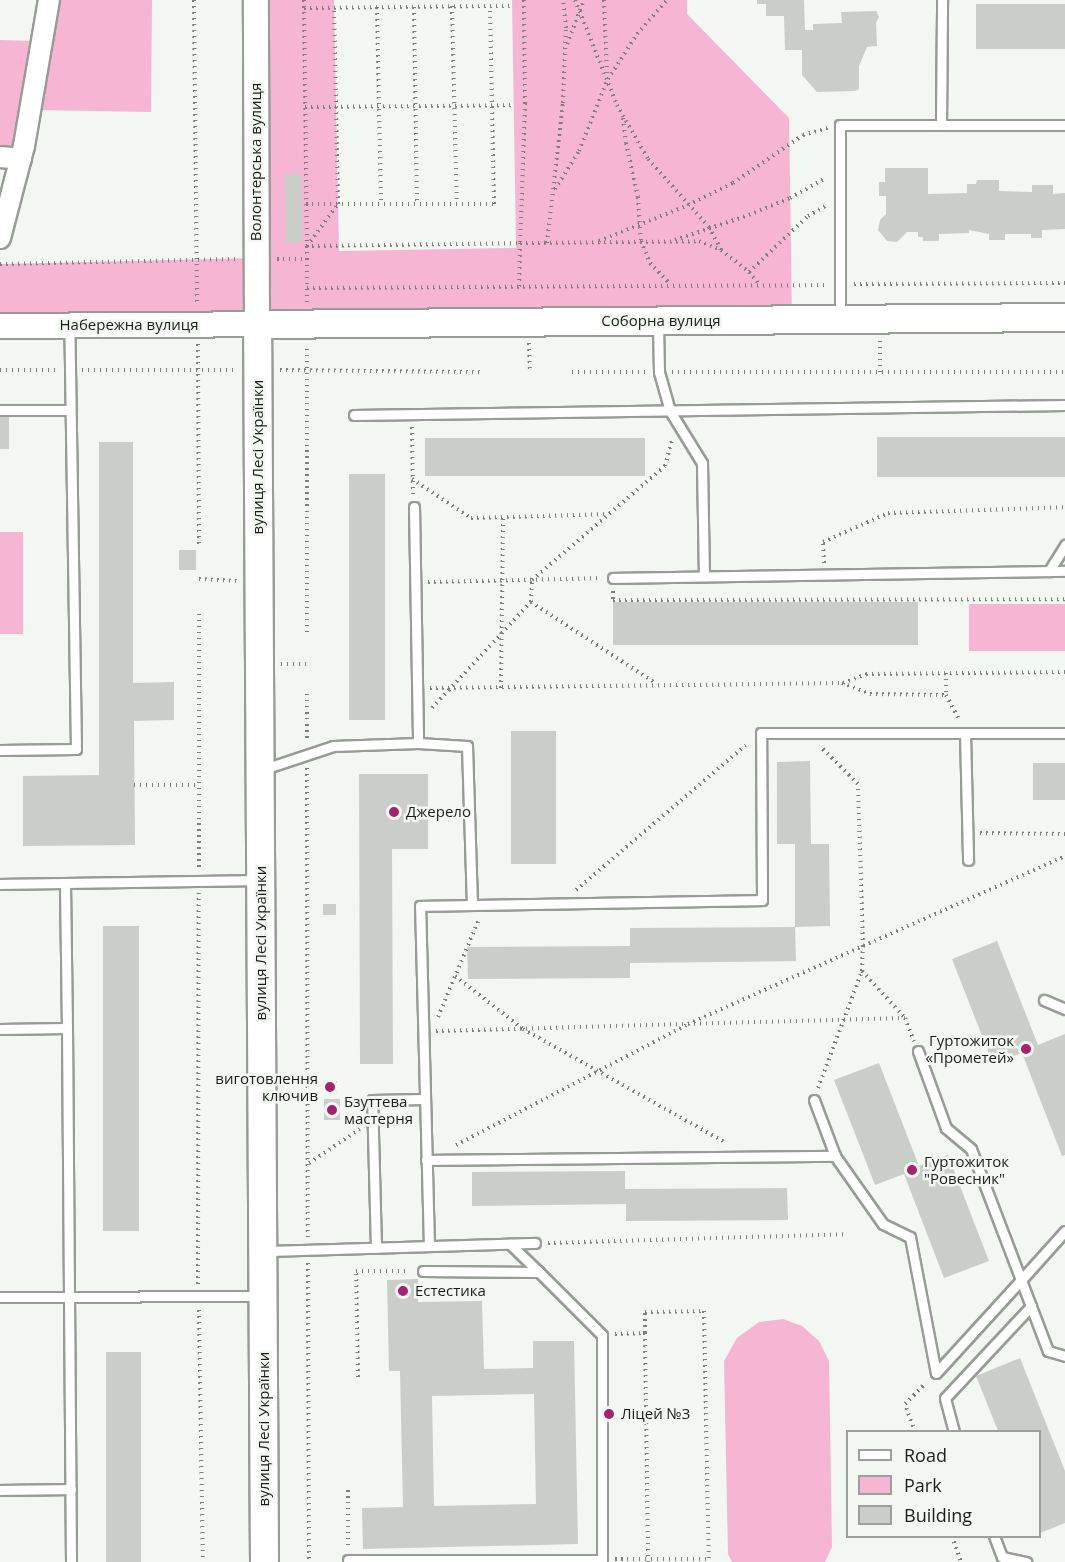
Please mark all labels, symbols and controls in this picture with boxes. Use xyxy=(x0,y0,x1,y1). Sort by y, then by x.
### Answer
street label: Волонтерська вулиця xyxy=(247,83,265,241)
street label: Соборна вулиця xyxy=(601,312,721,330)
street label: Набережна вулиця xyxy=(59,316,199,334)
street label: вулиця Лесі Українки xyxy=(249,380,267,534)
place label: Джерело xyxy=(406,803,471,821)
marker: Джерело xyxy=(387,805,401,819)
street label: вулиця Лесі Українки xyxy=(252,866,270,1020)
place label: Гуртожиток «Прометей» xyxy=(926,1031,1014,1066)
marker: Гуртожиток «Прометей» xyxy=(1019,1042,1033,1056)
place label: виготовлення ключив xyxy=(215,1069,318,1104)
marker: виготовлення ключив xyxy=(323,1080,337,1094)
place label: Бзуттева мастерня xyxy=(344,1092,413,1127)
marker: Бзуттева мастерня xyxy=(325,1103,339,1117)
place label: Гуртожиток "Ровесник" xyxy=(924,1152,1009,1187)
marker: Гуртожиток "Ровесник" xyxy=(905,1163,919,1177)
place label: Естестика xyxy=(415,1282,486,1300)
marker: Естестика xyxy=(396,1284,410,1298)
street label: вулиця Лесі Українки xyxy=(255,1352,273,1506)
place label: Ліцей №3 xyxy=(621,1405,690,1423)
marker: Ліцей №3 xyxy=(602,1407,616,1421)
legend xyxy=(846,1430,1041,1538)
text: Road xyxy=(904,1443,947,1467)
text: Park xyxy=(904,1473,942,1497)
text: Building xyxy=(904,1503,972,1527)

